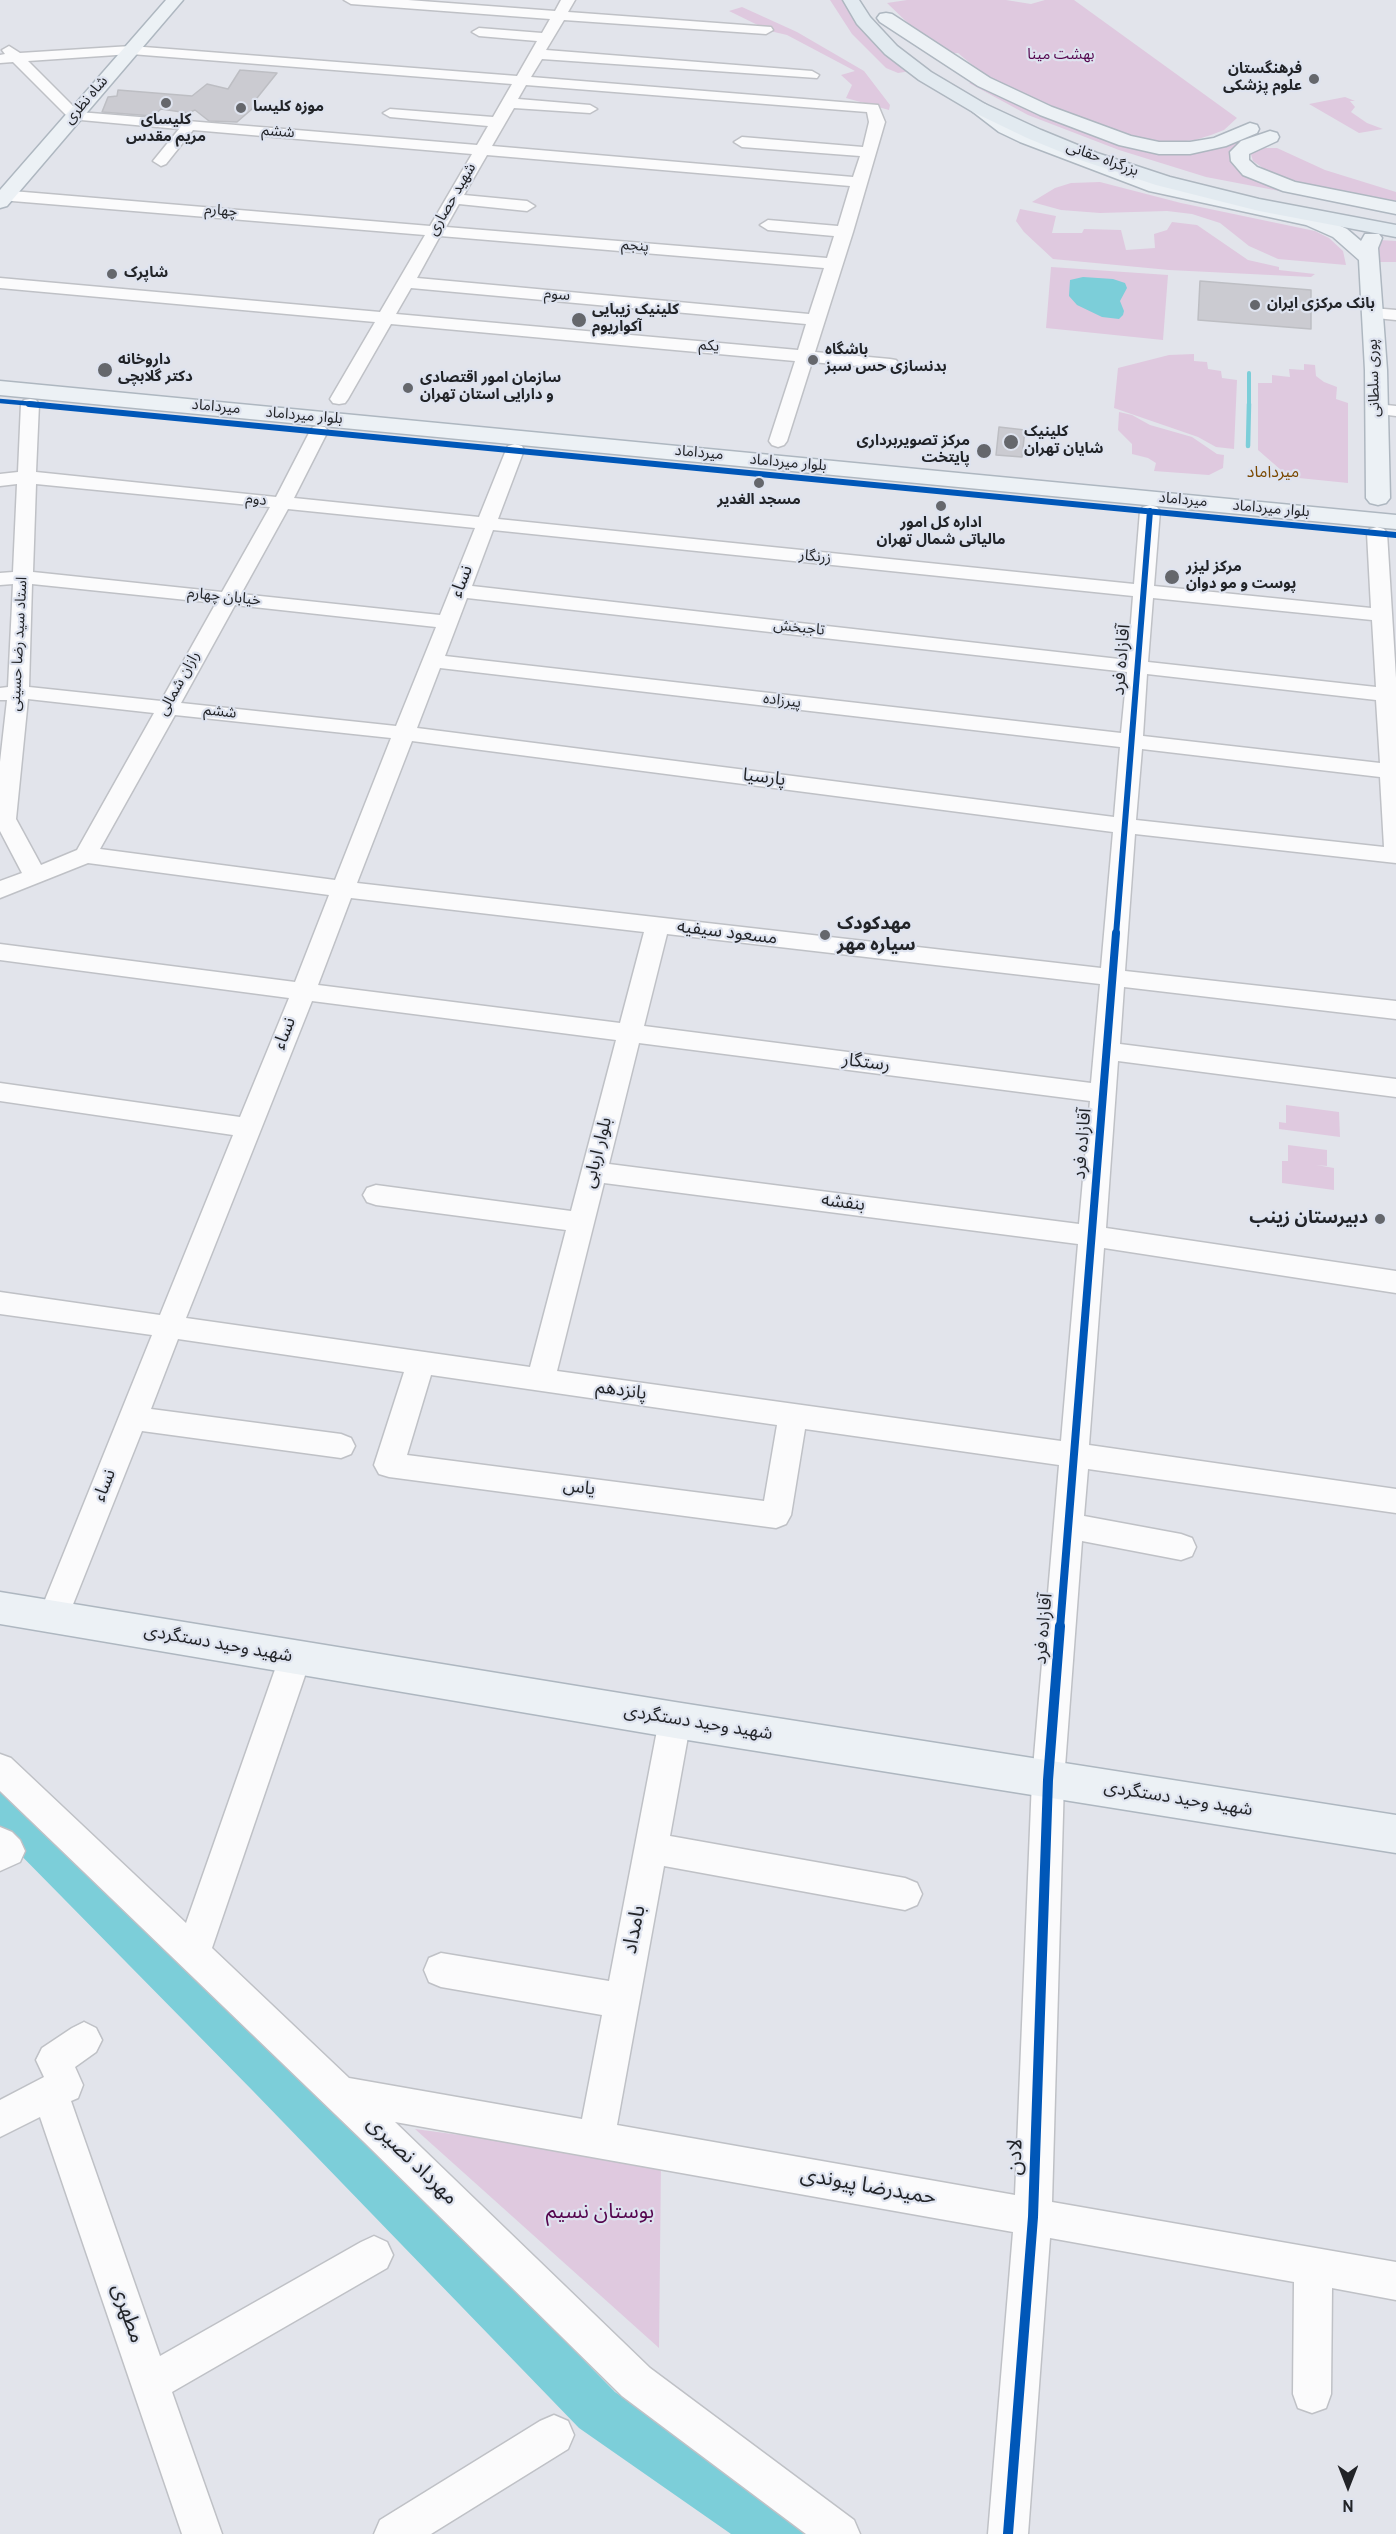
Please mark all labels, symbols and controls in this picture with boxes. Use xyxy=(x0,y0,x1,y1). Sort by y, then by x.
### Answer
park label: بهشت مينا xyxy=(1027,47,1095,65)
place label: فرهنگستان علوم پزشکی xyxy=(1223,61,1302,96)
marker: فرهنگستان علوم پزشکی xyxy=(1307,72,1321,86)
street label: شاه نظری xyxy=(61,73,113,129)
marker: کلیسای مریم مقدس xyxy=(159,96,173,110)
place label: موزه کلیسا xyxy=(253,99,324,117)
marker: موزه کلیسا xyxy=(234,101,248,115)
place label: کلیسای مریم مقدس xyxy=(126,112,206,147)
street label: ششم xyxy=(261,123,295,143)
street label: بزرگراه حقانی xyxy=(1063,139,1141,181)
street label: شهید حصاری xyxy=(425,161,481,239)
street label: چهارم xyxy=(204,202,238,222)
street label: پنجم xyxy=(620,237,650,257)
place label: شاپرک xyxy=(124,265,168,283)
marker: شاپرک xyxy=(105,267,119,281)
street label: سوم xyxy=(543,286,571,306)
place label: بانک مرکزی ایران xyxy=(1267,296,1375,314)
marker: بانک مرکزی ایران xyxy=(1248,298,1262,312)
place label: کلینیک زیبایی آکواریوم xyxy=(592,302,679,337)
marker: کلینیک زیبایی آکواریوم xyxy=(570,311,588,329)
street label: یکم xyxy=(698,337,720,357)
street label: پوری سلطانی xyxy=(1365,339,1385,417)
place label: باشگاه بدنسازی حس سبز xyxy=(825,342,947,377)
place label: داروخانه دکتر گلابچی xyxy=(118,352,193,387)
marker: باشگاه بدنسازی حس سبز xyxy=(806,353,820,367)
marker: داروخانه دکتر گلابچی xyxy=(96,361,114,379)
place label: سازمان امور اقتصادی و دارایی استان تهران xyxy=(420,370,561,405)
marker: سازمان امور اقتصادی و دارایی استان تهران xyxy=(401,381,415,395)
street label: میرداماد xyxy=(191,397,241,419)
street label: بلوار میرداماد xyxy=(265,405,343,429)
place label: کلینیک شایان تهران xyxy=(1024,424,1104,459)
place label: مرکز تصویربرداری پایتخت xyxy=(856,433,970,468)
marker: کلینیک شایان تهران xyxy=(1002,433,1020,451)
marker: مرکز تصویربرداری پایتخت xyxy=(975,442,993,460)
street label: میرداماد xyxy=(674,443,724,465)
street label: بلوار میرداماد xyxy=(749,452,827,476)
district label: میرداماد xyxy=(1247,464,1299,484)
marker: مسجد الغدیر xyxy=(752,476,766,490)
street label: میرداماد xyxy=(1158,490,1208,512)
street label: دوم xyxy=(245,491,267,511)
place label: مسجد الغدیر xyxy=(717,492,801,510)
street label: بلوار میرداماد xyxy=(1232,498,1310,522)
marker: اداره کل امور مالیاتی شمال تهران xyxy=(934,499,948,513)
place label: اداره کل امور مالیاتی شمال تهران xyxy=(877,515,1005,550)
street label: زرنگار xyxy=(798,547,832,569)
place label: مرکز لیزر پوست و مو دوان xyxy=(1186,559,1296,594)
street label: نساء xyxy=(447,563,479,601)
marker: مرکز لیزر پوست و مو دوان xyxy=(1163,568,1181,586)
street label: استاد سید رضا حسینی xyxy=(7,576,33,712)
street label: خیابان چهارم xyxy=(186,585,262,611)
street label: تاجبخش xyxy=(772,617,826,641)
street label: آقازاده فرد xyxy=(1109,624,1137,696)
street label: رازان شمالی xyxy=(155,649,205,719)
street label: پیرزاده xyxy=(762,691,802,713)
street label: ششم xyxy=(203,702,237,724)
street label: پارسیا xyxy=(741,766,787,792)
place label: مهدکودک سیاره مهر xyxy=(837,914,916,956)
street label: مسعود سیفیه xyxy=(676,917,778,951)
marker: مهدکودک سیاره مهر xyxy=(818,928,832,942)
street label: نساء xyxy=(270,1015,302,1053)
street label: رستگار xyxy=(841,1050,891,1078)
street label: آقازاده فرد xyxy=(1070,1108,1098,1180)
street label: بلوار اربابی xyxy=(580,1115,618,1191)
street label: بنفشه xyxy=(820,1191,866,1217)
place label: دبیرستان زینب xyxy=(1249,1208,1368,1230)
marker: دبیرستان زینب xyxy=(1373,1212,1387,1226)
street label: پانزدهم xyxy=(594,1378,648,1406)
street label: نساء xyxy=(90,1467,122,1505)
street label: یاس xyxy=(562,1476,596,1502)
street label: آقازاده فرد xyxy=(1031,1593,1059,1665)
street label: شهید وحید دستگردی xyxy=(142,1621,294,1669)
street label: شهید وحید دستگردی xyxy=(622,1702,774,1746)
street label: شهید وحید دستگردی xyxy=(1102,1778,1254,1822)
street label: بامداد xyxy=(619,1904,653,1956)
street label: مهرداد نصیری xyxy=(360,2112,462,2212)
street label: لادن xyxy=(1004,2138,1030,2176)
street label: حمیدرضا پیوندی xyxy=(798,2164,938,2212)
park label: بوستان نسیم xyxy=(546,2201,654,2227)
street label: مطهری xyxy=(104,2281,148,2347)
north arrow xyxy=(1318,2456,1378,2516)
text: N xyxy=(1342,2494,1354,2514)

